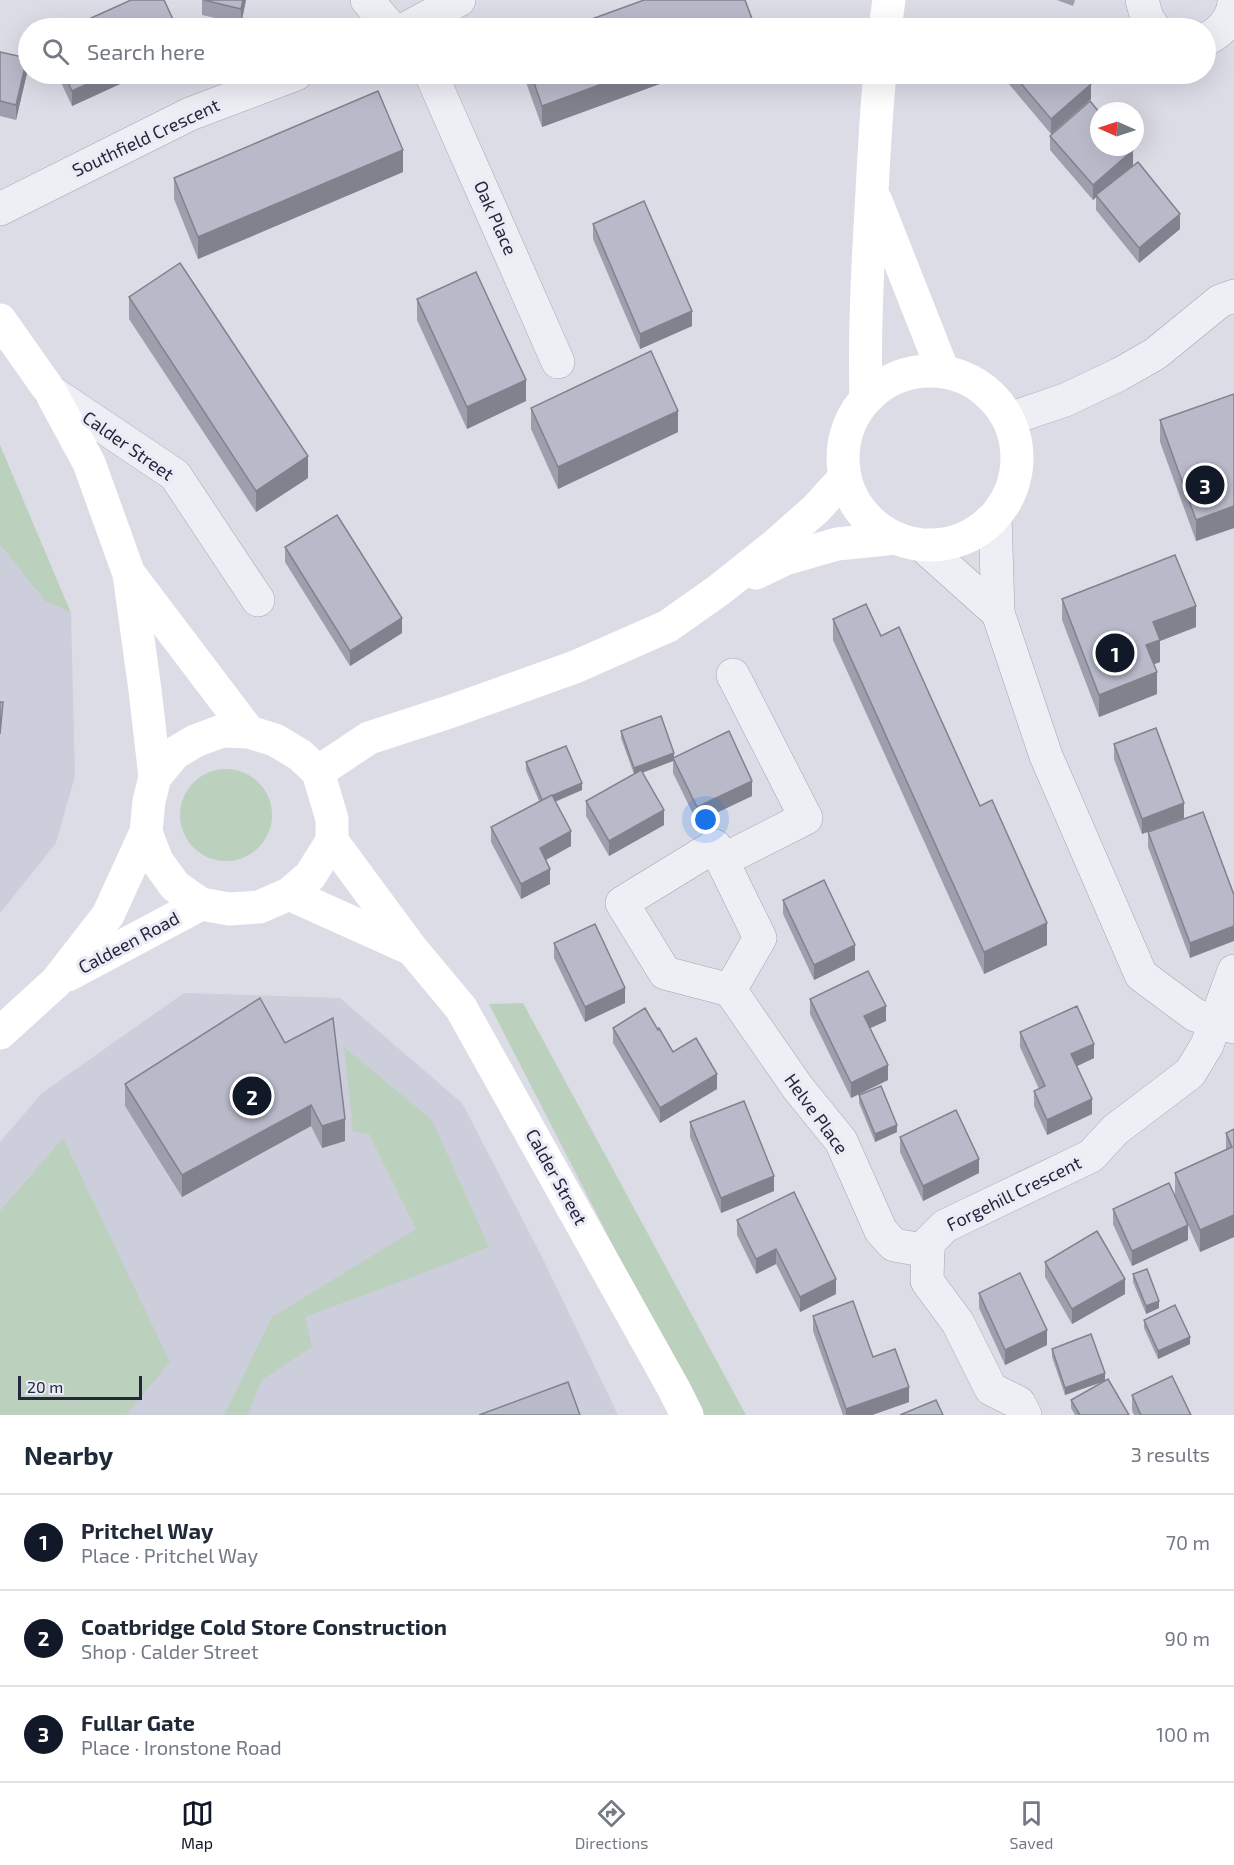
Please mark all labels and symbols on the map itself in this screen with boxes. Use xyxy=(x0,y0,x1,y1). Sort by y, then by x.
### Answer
street label: Southfield Crescent xyxy=(68,93,223,181)
north arrow xyxy=(1090,102,1144,156)
street label: Oak Place xyxy=(470,177,522,258)
street label: Calder Street xyxy=(79,406,179,485)
pin: 3 xyxy=(1186,462,1224,508)
pin: 1 xyxy=(1096,630,1134,676)
your location xyxy=(691,805,720,834)
street label: Caldeen Road xyxy=(74,906,183,978)
street label: Helve Place xyxy=(780,1069,853,1158)
pin: 2 xyxy=(232,1074,272,1118)
street label: Calder Street xyxy=(521,1125,592,1228)
street label: Forgehill Crescent xyxy=(943,1151,1085,1235)
scale bar xyxy=(18,1373,142,1400)

